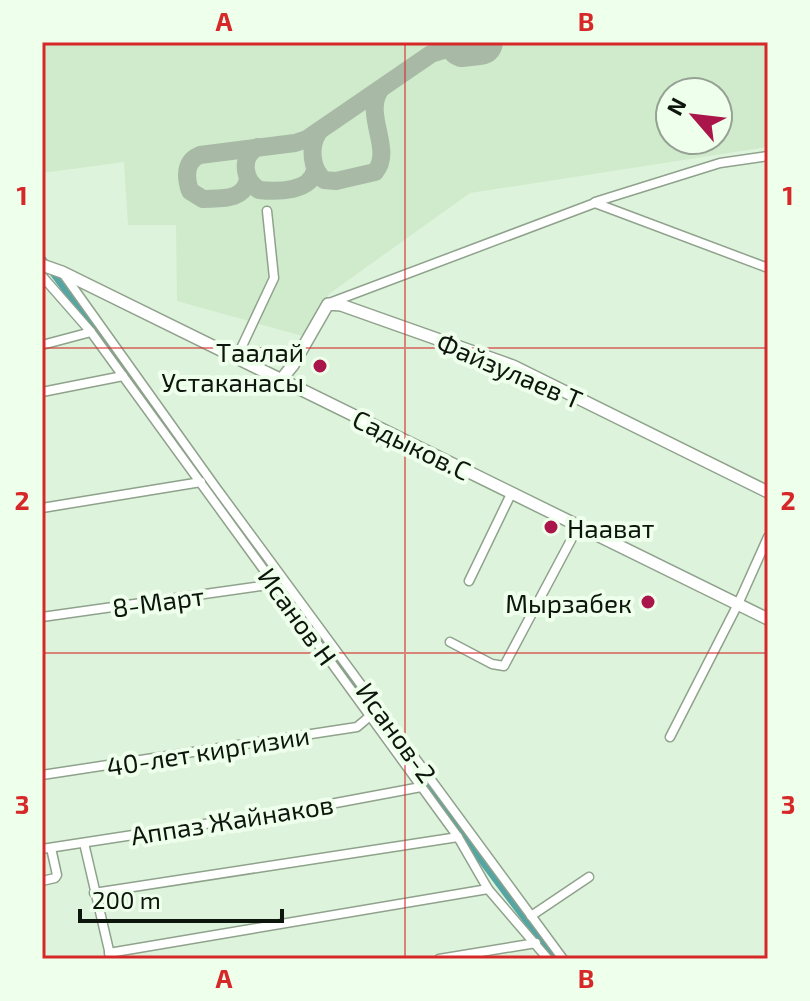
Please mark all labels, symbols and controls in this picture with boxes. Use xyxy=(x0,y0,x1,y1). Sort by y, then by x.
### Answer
text: A xyxy=(216,5,233,36)
text: B xyxy=(578,5,594,36)
north arrow xyxy=(654,76,734,156)
text: N xyxy=(660,93,691,119)
text: 1 xyxy=(16,179,28,210)
text: 1 xyxy=(782,179,794,210)
street label: Файзулаев Т xyxy=(432,325,587,415)
place label: Таалай Устаканасы xyxy=(161,336,304,397)
marker: Таалай Устаканасы xyxy=(311,357,329,375)
street label: Садыков.С xyxy=(348,402,476,486)
text: 2 xyxy=(14,484,30,515)
text: 2 xyxy=(780,484,796,515)
place label: Наават xyxy=(567,512,655,543)
marker: Наават xyxy=(542,518,560,536)
street label: Исанов Н xyxy=(252,561,344,671)
street label: 8-Март xyxy=(110,579,206,623)
place label: Мырзабек xyxy=(505,587,632,618)
marker: Мырзабек xyxy=(639,593,657,611)
street label: Исанов-2 xyxy=(350,676,444,788)
street label: 40-лет киргизии xyxy=(104,719,312,781)
text: 3 xyxy=(15,788,29,819)
street label: Аппаз Жайнаков xyxy=(128,788,336,850)
text: 3 xyxy=(781,788,795,819)
scale bar xyxy=(80,873,282,923)
text: 200 m xyxy=(92,885,161,914)
text: A xyxy=(216,962,233,993)
text: B xyxy=(578,962,594,993)

